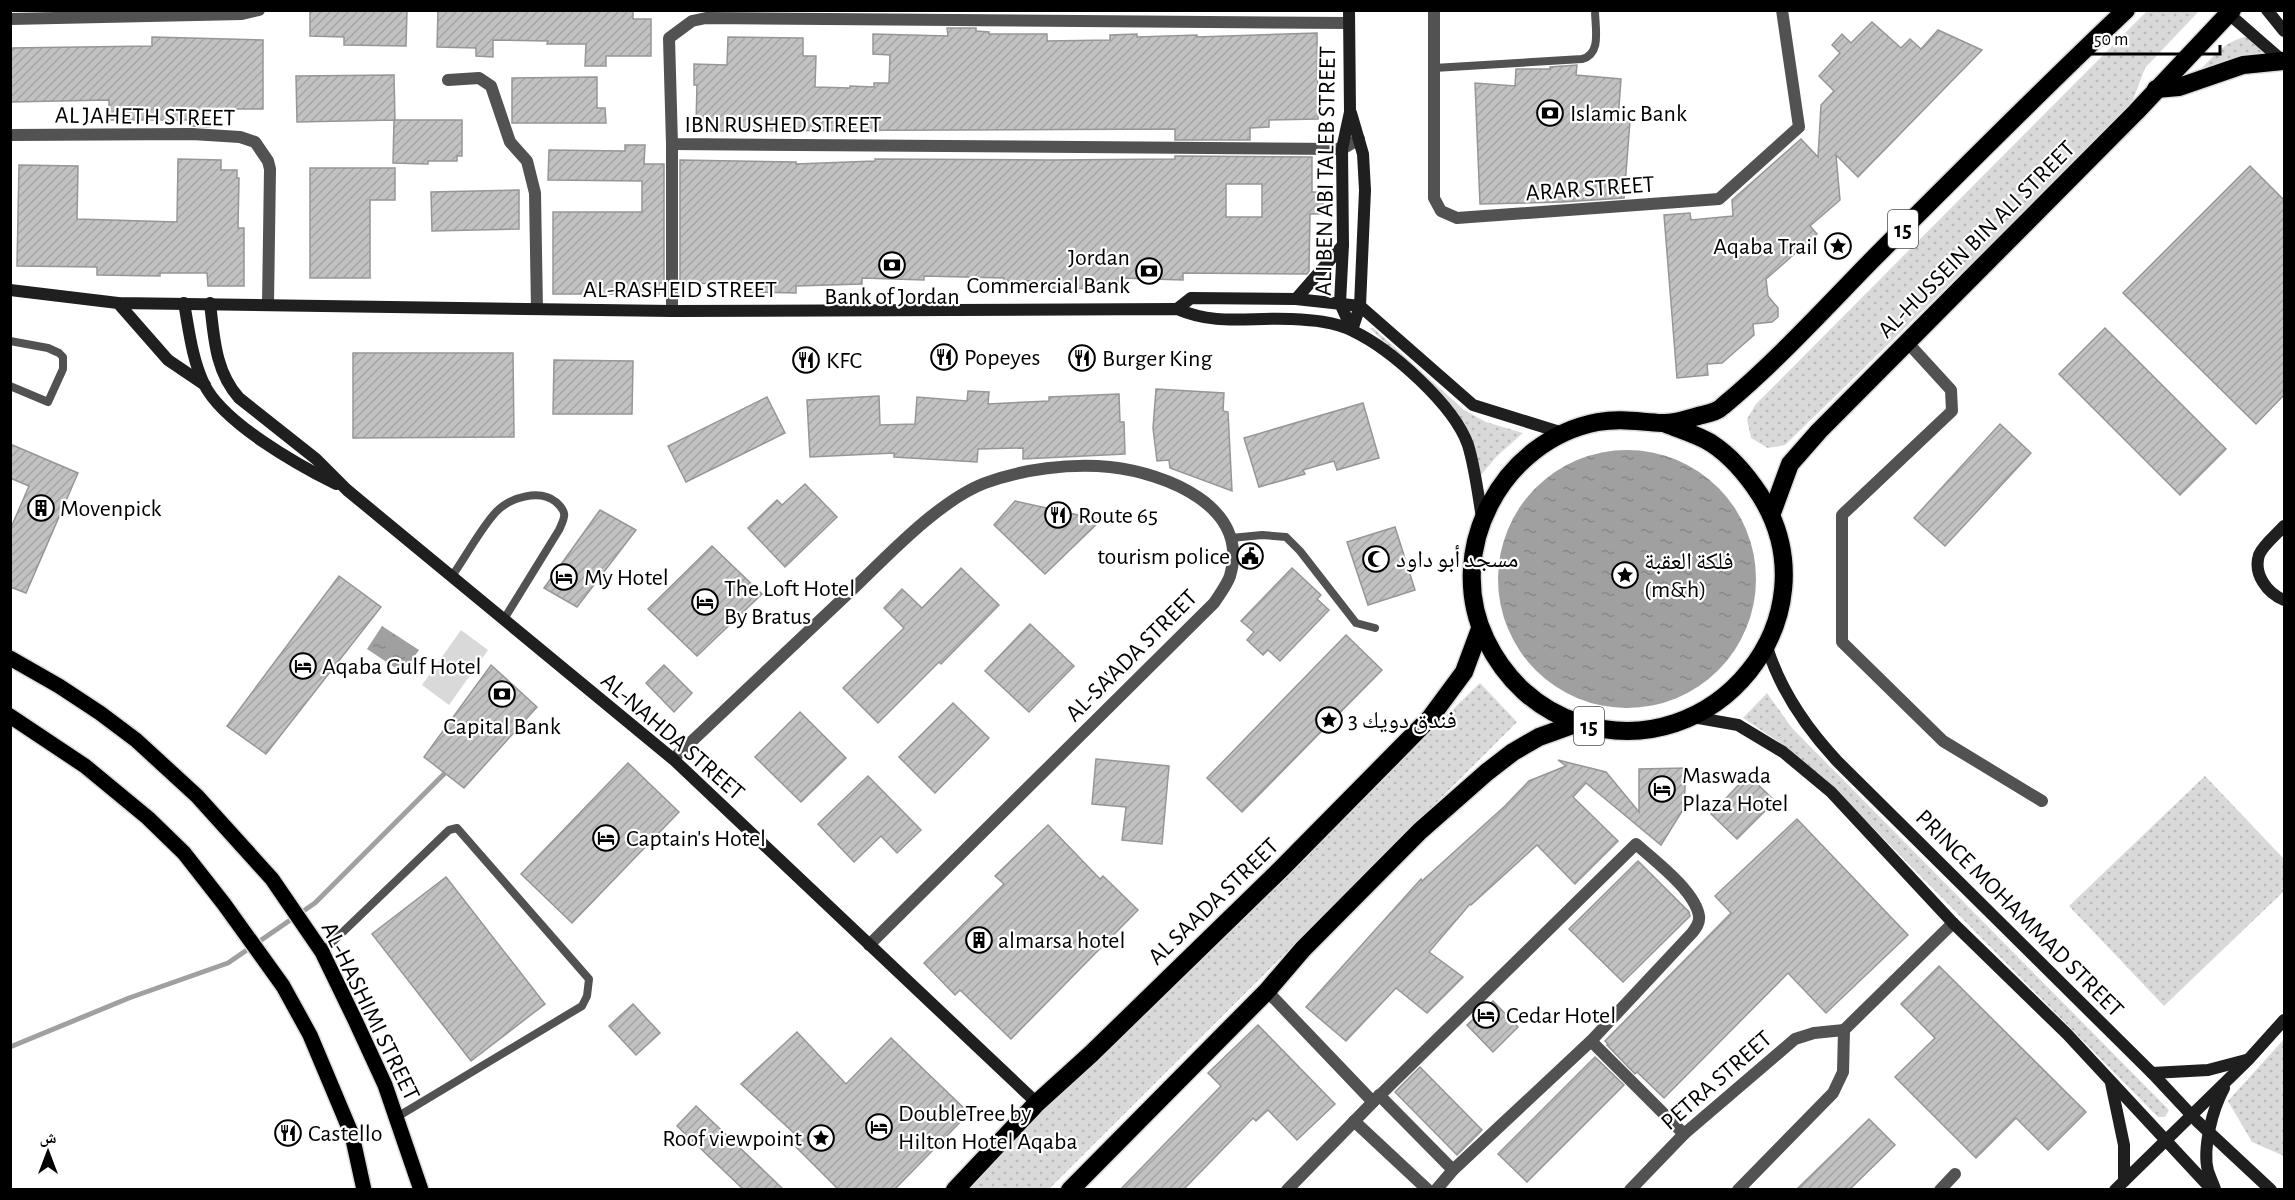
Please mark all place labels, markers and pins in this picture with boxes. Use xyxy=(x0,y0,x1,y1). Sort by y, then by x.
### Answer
bank icon: Islamic Bank xyxy=(1535,98,1565,128)
place label: Islamic Bank xyxy=(1570,102,1687,126)
place icon: Aqaba Trail xyxy=(1823,231,1853,261)
place label: Aqaba Trail xyxy=(1713,235,1818,259)
place label: Jordan Commercial Bank xyxy=(966,246,1130,298)
bank icon: Bank of Jordan xyxy=(877,250,907,280)
bank icon: Jordan Commercial Bank xyxy=(1134,256,1164,286)
place label: Bank of Jordan xyxy=(824,285,960,309)
restaurant icon: Popeyes xyxy=(929,342,959,372)
restaurant icon: Burger King xyxy=(1067,343,1097,373)
restaurant icon: KFC xyxy=(791,345,821,375)
place label: Popeyes xyxy=(964,346,1040,370)
place label: Burger King xyxy=(1102,347,1212,371)
place label: KFC xyxy=(826,349,862,373)
building icon: Movenpick xyxy=(26,493,56,523)
place label: Movenpick xyxy=(60,497,161,521)
restaurant icon: Route 65 xyxy=(1043,500,1073,530)
place label: Route 65 xyxy=(1078,504,1158,528)
public building icon: tourism police xyxy=(1235,541,1265,571)
mosque icon: مسجد أبو داود xyxy=(1361,544,1391,574)
place label: tourism police xyxy=(1097,545,1230,569)
place label: مسجد أبو داود xyxy=(1396,545,1519,573)
place label: فلكة العقبة (m&h) xyxy=(1644,550,1734,602)
place icon: فلكة العقبة (m&h) xyxy=(1610,560,1640,590)
hotel icon: My Hotel xyxy=(549,562,579,592)
place label: My Hotel xyxy=(584,566,669,590)
place label: The Loft Hotel By Bratus xyxy=(724,577,855,629)
hotel icon: The Loft Hotel By Bratus xyxy=(690,587,720,617)
hotel icon: Aqaba Gulf Hotel xyxy=(288,651,318,681)
place label: Aqaba Gulf Hotel xyxy=(322,655,482,679)
bank icon: Capital Bank xyxy=(487,679,517,709)
place icon: فندق دويك 3 xyxy=(1314,705,1344,735)
place label: فندق دويك 3 xyxy=(1348,709,1457,734)
place label: Capital Bank xyxy=(443,715,561,739)
place label: Maswada Plaza Hotel xyxy=(1682,764,1788,816)
hotel icon: Maswada Plaza Hotel xyxy=(1647,774,1677,804)
hotel icon: Captain's Hotel xyxy=(591,823,621,853)
place label: Captain's Hotel xyxy=(626,827,766,851)
building icon: almarsa hotel xyxy=(964,925,994,955)
place label: almarsa hotel xyxy=(998,929,1125,953)
hotel icon: Cedar Hotel xyxy=(1471,1000,1501,1030)
place label: Cedar Hotel xyxy=(1506,1004,1616,1028)
place label: DoubleTree by Hilton Hotel Aqaba xyxy=(898,1102,1078,1154)
hotel icon: DoubleTree by Hilton Hotel Aqaba xyxy=(864,1112,894,1142)
restaurant icon: Castello xyxy=(273,1118,303,1148)
place label: Castello xyxy=(308,1122,382,1146)
place icon: Roof viewpoint xyxy=(806,1123,836,1153)
place label: Roof viewpoint xyxy=(662,1127,802,1151)

